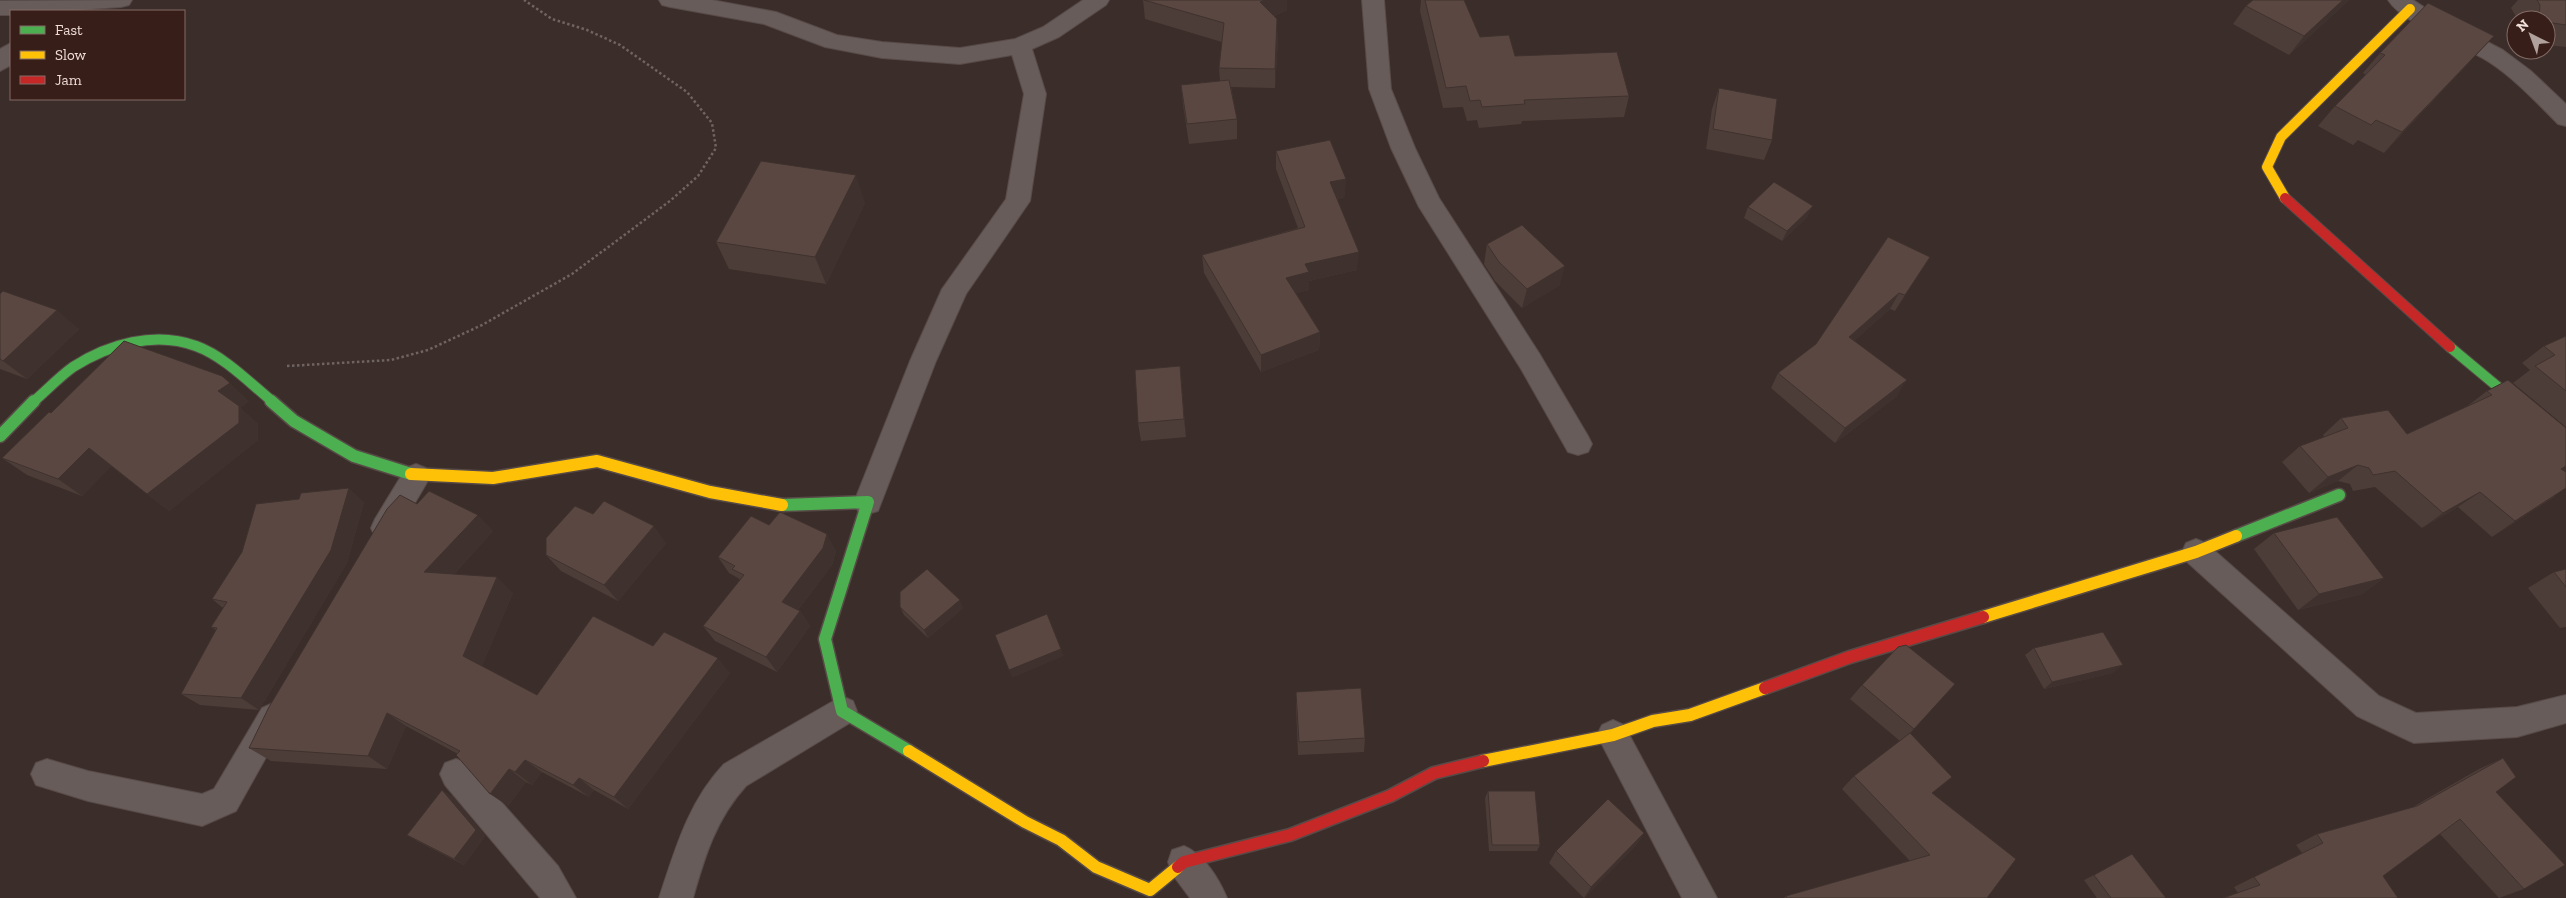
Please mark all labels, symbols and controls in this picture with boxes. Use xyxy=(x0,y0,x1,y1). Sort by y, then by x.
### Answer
legend xyxy=(10,10,185,100)
north arrow xyxy=(2506,10,2556,60)
text: N xyxy=(2513,16,2533,36)
text: Fast xyxy=(55,21,83,39)
text: Slow xyxy=(55,46,87,64)
text: Jam xyxy=(55,71,82,89)

